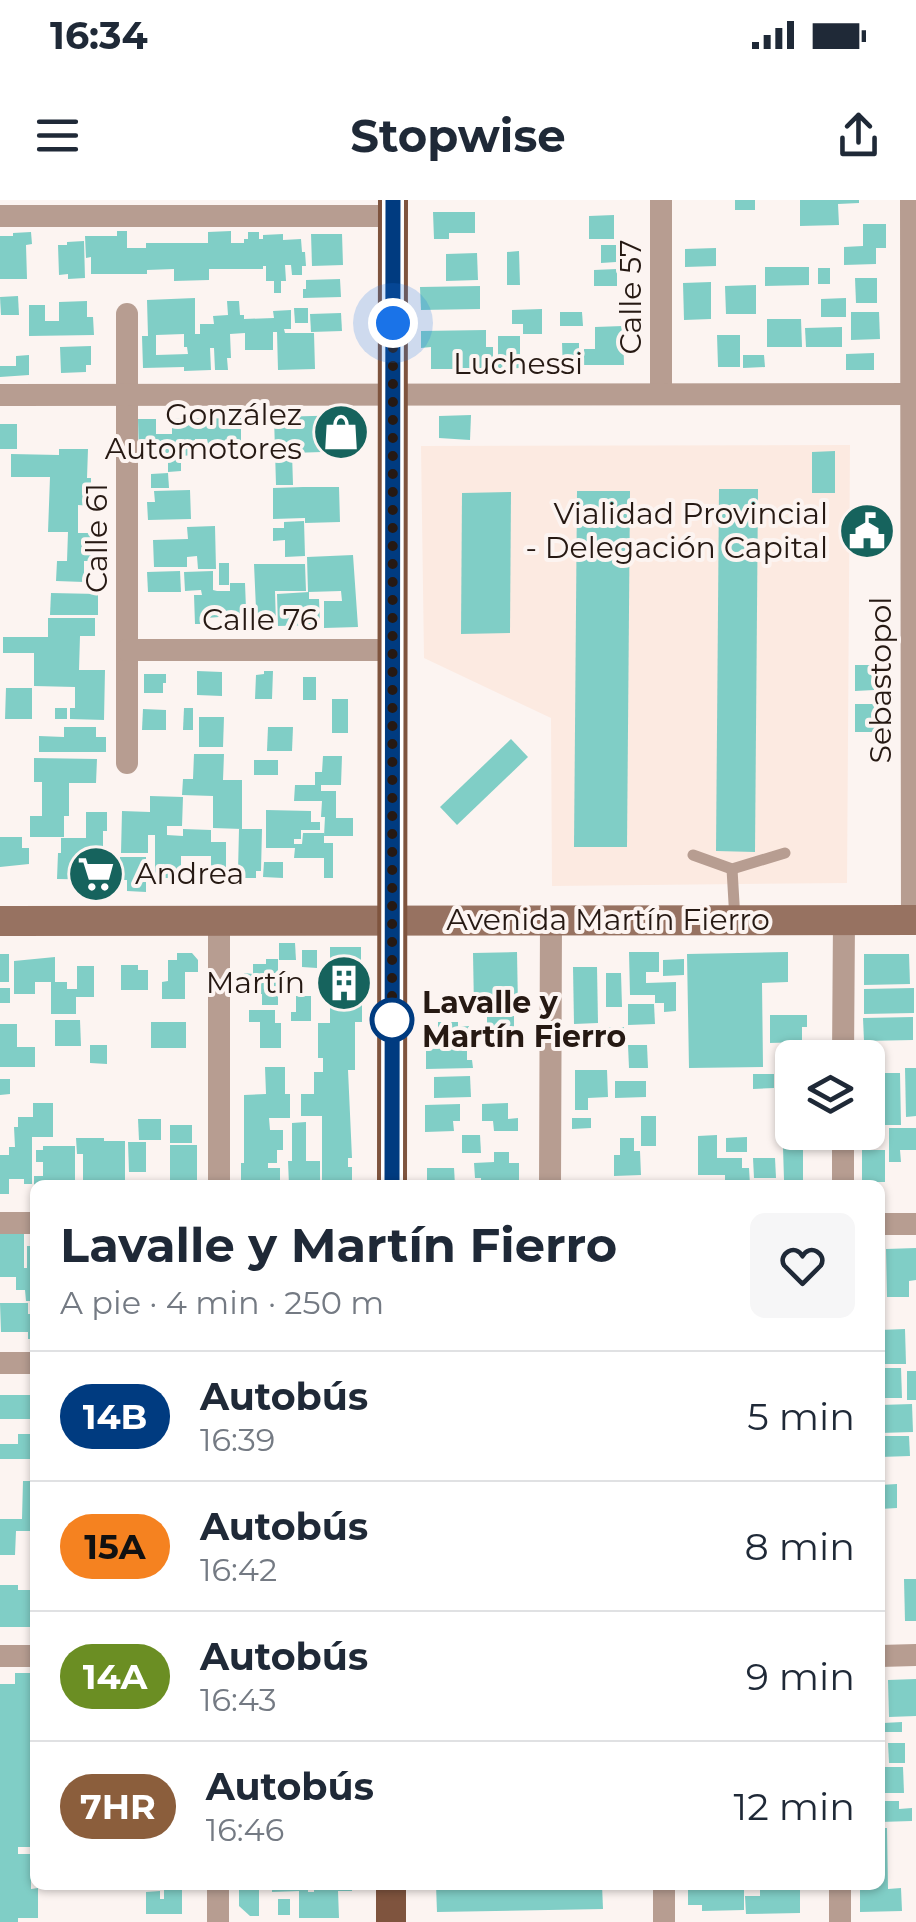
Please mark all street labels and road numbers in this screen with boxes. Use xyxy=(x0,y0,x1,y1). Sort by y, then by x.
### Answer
street label: Calle 57 xyxy=(612,239,649,355)
street label: Luchessi xyxy=(453,345,583,382)
street label: Calle 61 xyxy=(78,483,115,593)
street label: Sebastopol xyxy=(862,597,899,763)
street label: Calle 76 xyxy=(202,601,318,638)
street label: Avenida Martín Fierro xyxy=(446,901,770,938)

